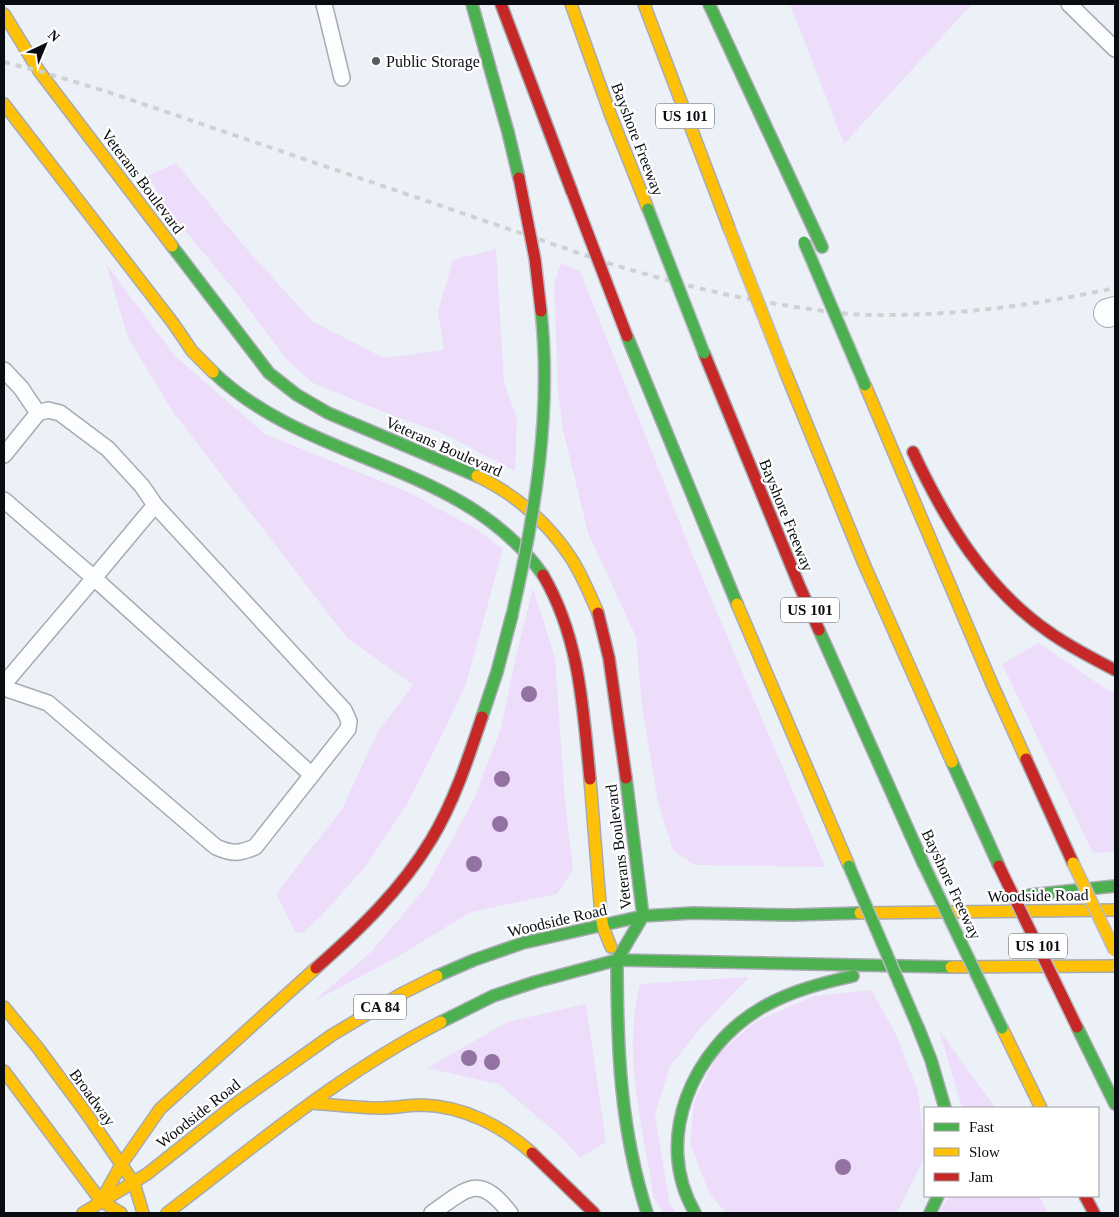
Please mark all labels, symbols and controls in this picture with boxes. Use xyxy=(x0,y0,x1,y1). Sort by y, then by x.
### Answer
north arrow xyxy=(20,20,70,70)
text: N xyxy=(45,27,63,45)
place label: Public Storage xyxy=(386,53,480,71)
marker: Public Storage xyxy=(370,55,382,67)
street label: Bayshore Freeway xyxy=(607,80,667,198)
road number: US 101 xyxy=(656,104,714,128)
street label: Veterans Boulevard xyxy=(98,126,187,237)
street label: Veterans Boulevard xyxy=(383,413,505,480)
street label: Bayshore Freeway xyxy=(755,457,817,574)
road number: US 101 xyxy=(781,598,839,622)
street label: Veterans Boulevard xyxy=(602,784,635,910)
street label: Bayshore Freeway xyxy=(918,826,985,942)
street label: Woodside Road xyxy=(987,886,1089,905)
street label: Woodside Road xyxy=(506,901,608,940)
road number: US 101 xyxy=(1009,934,1067,958)
road number: CA 84 xyxy=(354,994,406,1020)
street label: Broadway xyxy=(66,1066,119,1129)
street label: Woodside Road xyxy=(153,1075,243,1151)
legend xyxy=(924,1107,1099,1197)
text: Fast xyxy=(969,1119,995,1135)
text: Slow xyxy=(969,1144,1000,1160)
text: Jam xyxy=(969,1169,993,1185)

